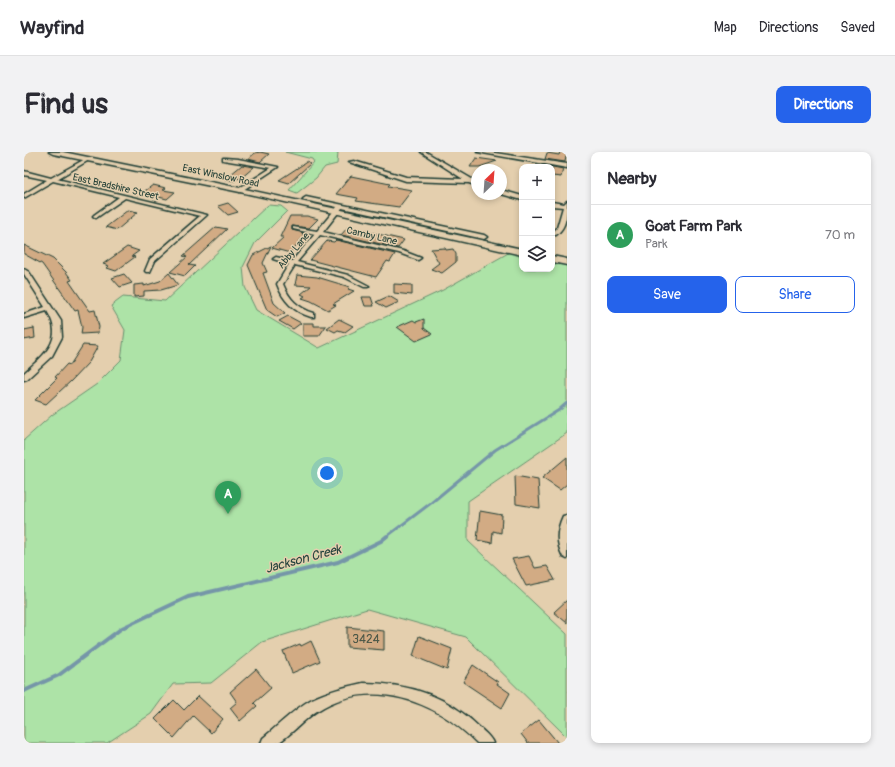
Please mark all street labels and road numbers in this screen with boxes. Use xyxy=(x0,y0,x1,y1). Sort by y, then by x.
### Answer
street label: East Winslow Road xyxy=(181,162,260,190)
street label: East Bradshire Street xyxy=(72,171,161,203)
street label: Camby Lane xyxy=(345,224,398,248)
street label: Abby Lane xyxy=(275,230,312,271)

